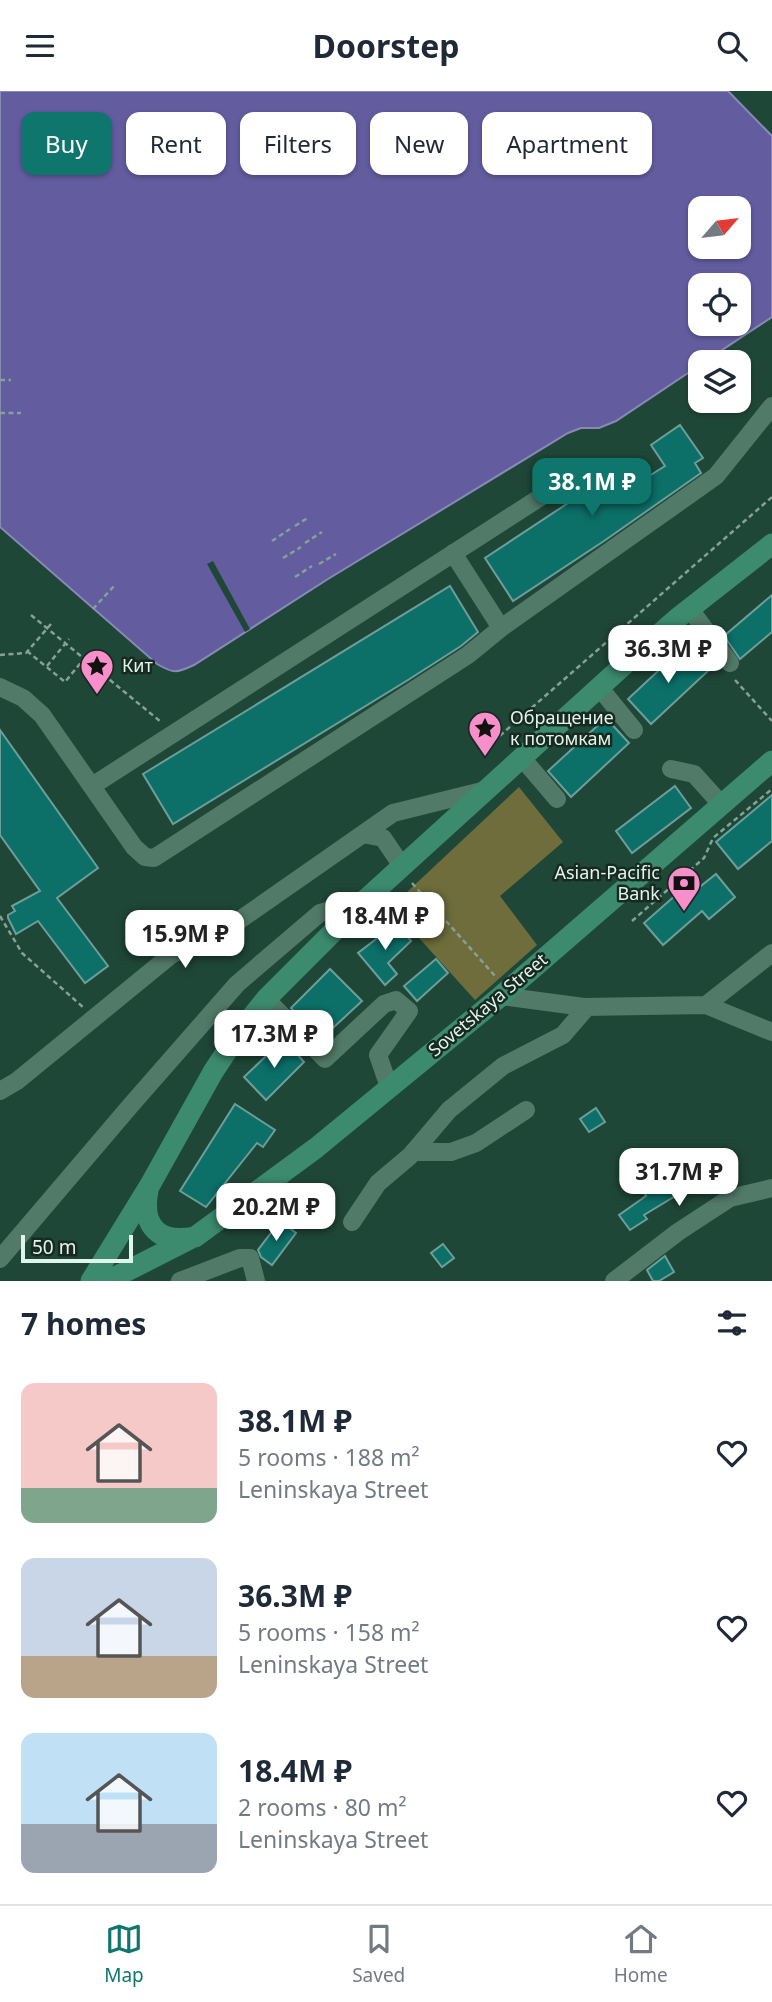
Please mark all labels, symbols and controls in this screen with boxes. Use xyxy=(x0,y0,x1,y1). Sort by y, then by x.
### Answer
text: Doorstep xyxy=(312,24,460,67)
icon: menu xyxy=(21,27,59,65)
icon: search xyxy=(713,27,751,65)
chip: Buy xyxy=(21,112,112,175)
chip: Rent xyxy=(126,112,226,175)
chip: Filters xyxy=(240,112,356,175)
chip: New xyxy=(370,112,468,175)
chip: Apartment xyxy=(482,112,652,175)
north arrow xyxy=(688,196,751,259)
map controls xyxy=(688,196,751,413)
button: locate xyxy=(688,273,751,336)
button: layers xyxy=(688,350,751,413)
pin: 38.1M ₽ xyxy=(527,459,657,518)
text: 38.1M ₽ xyxy=(548,465,636,497)
pin: 36.3M ₽ xyxy=(603,625,733,685)
text: 36.3M ₽ xyxy=(624,632,712,664)
place icon: Кит xyxy=(78,647,116,696)
place label: Кит xyxy=(122,653,153,677)
place label: Обращение к потомкам xyxy=(510,705,614,750)
place icon: Обращение к потомкам xyxy=(466,709,504,758)
place label: Asian-Pacific Bank xyxy=(554,860,660,905)
bank icon: Asian-Pacific Bank xyxy=(665,864,703,913)
pin: 18.4M ₽ xyxy=(320,893,450,952)
text: 18.4M ₽ xyxy=(341,899,429,931)
pin: 15.9M ₽ xyxy=(120,911,250,970)
text: 15.9M ₽ xyxy=(141,917,229,949)
street label: Sovetskaya Street xyxy=(423,947,552,1061)
pin: 17.3M ₽ xyxy=(209,1011,339,1070)
text: 17.3M ₽ xyxy=(230,1017,318,1049)
pin: 31.7M ₽ xyxy=(614,1149,744,1208)
text: 31.7M ₽ xyxy=(635,1155,723,1187)
pin: 20.2M ₽ xyxy=(211,1183,341,1243)
text: 20.2M ₽ xyxy=(232,1190,320,1222)
scale bar xyxy=(21,1232,133,1264)
text: 50 m xyxy=(32,1234,76,1260)
text: 7 homes xyxy=(21,1303,146,1344)
icon: filters xyxy=(713,1304,751,1342)
text: 38.1M ₽ xyxy=(238,1400,352,1441)
icon: home xyxy=(77,1411,161,1495)
icon: heart xyxy=(713,1434,751,1472)
text: 5 rooms · 188 m² xyxy=(238,1441,420,1473)
text: Leninskaya Street xyxy=(238,1473,428,1505)
text: 36.3M ₽ xyxy=(238,1575,352,1616)
icon: home xyxy=(77,1586,161,1670)
icon: heart xyxy=(713,1609,751,1647)
text: 5 rooms · 158 m² xyxy=(238,1616,420,1648)
text: Leninskaya Street xyxy=(238,1648,428,1680)
text: 18.4M ₽ xyxy=(238,1750,352,1791)
icon: home xyxy=(77,1761,161,1845)
icon: heart xyxy=(713,1784,751,1822)
text: 2 rooms · 80 m² xyxy=(238,1791,407,1823)
text: Leninskaya Street xyxy=(238,1823,428,1855)
tab: Map xyxy=(104,1920,144,1988)
tab: Saved xyxy=(352,1920,405,1988)
tab: Home xyxy=(614,1920,668,1988)

